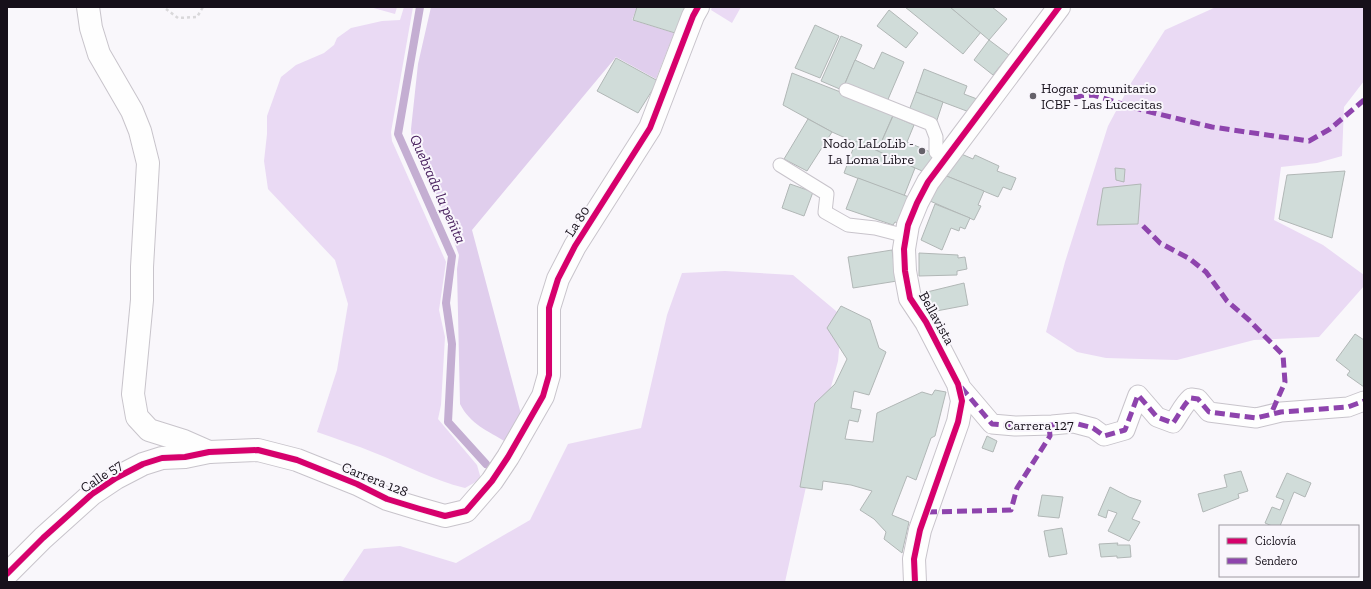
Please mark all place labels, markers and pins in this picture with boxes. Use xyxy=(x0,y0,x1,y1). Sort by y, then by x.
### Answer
place label: Hogar comunitario ICBF - Las Lucecitas xyxy=(1041,80,1162,113)
marker: Hogar comunitario ICBF - Las Lucecitas xyxy=(1028,91,1038,101)
place label: Nodo LaLoLib - La Loma Libre xyxy=(823,135,914,168)
marker: Nodo LaLoLib - La Loma Libre xyxy=(917,146,927,156)

